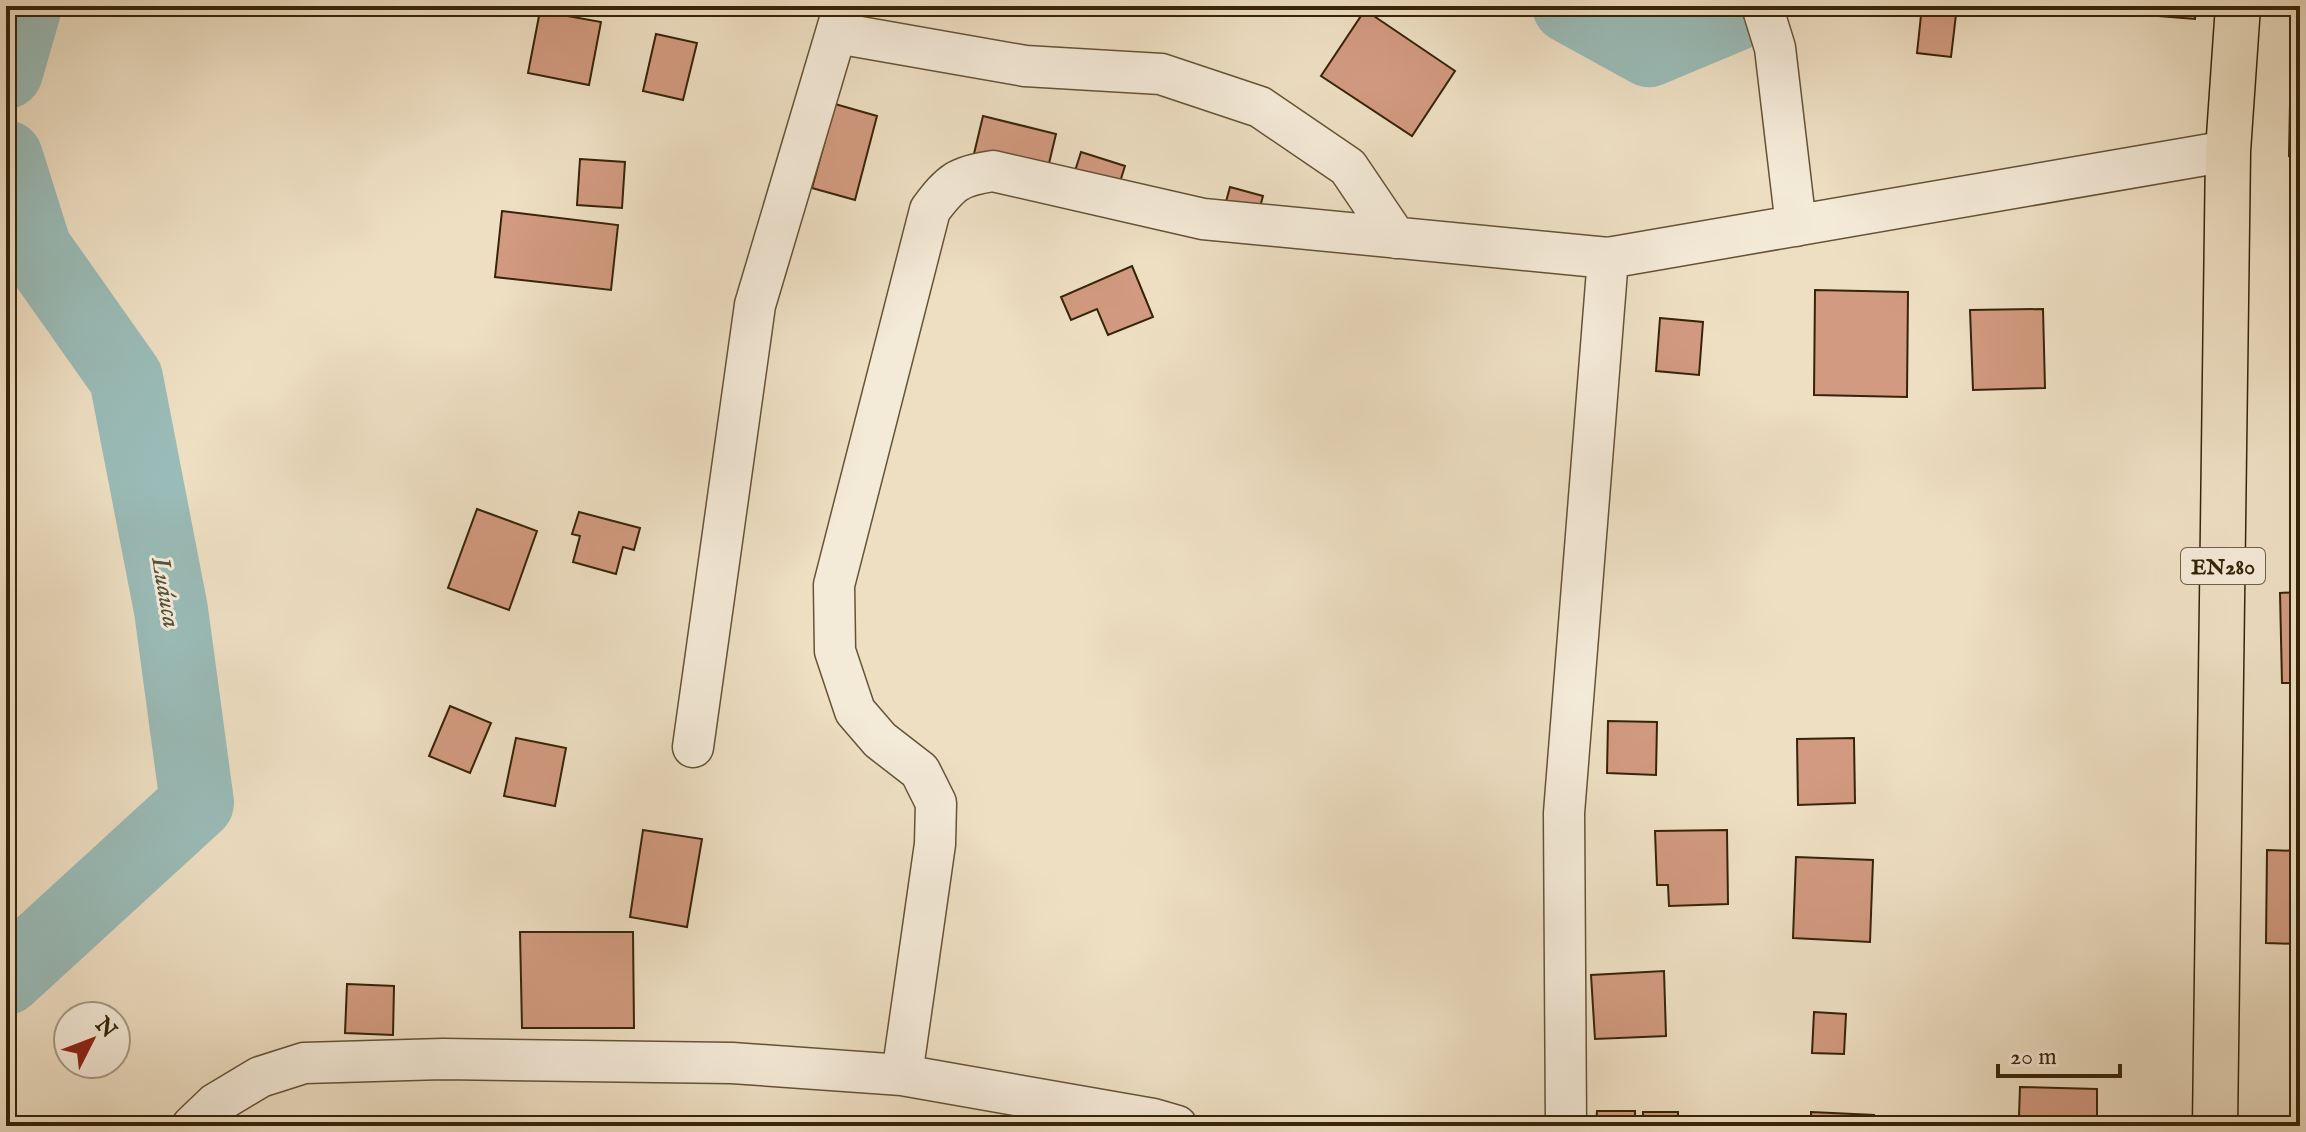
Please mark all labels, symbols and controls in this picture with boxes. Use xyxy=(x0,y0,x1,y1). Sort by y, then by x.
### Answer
road number: EN280 xyxy=(2181,548,2265,584)
water label: Luáuca xyxy=(143,553,188,630)
north arrow xyxy=(52,1000,132,1080)
text: N xyxy=(88,1011,122,1044)
scale bar xyxy=(1998,1028,2120,1078)
text: 20 m xyxy=(2010,1042,2057,1073)

